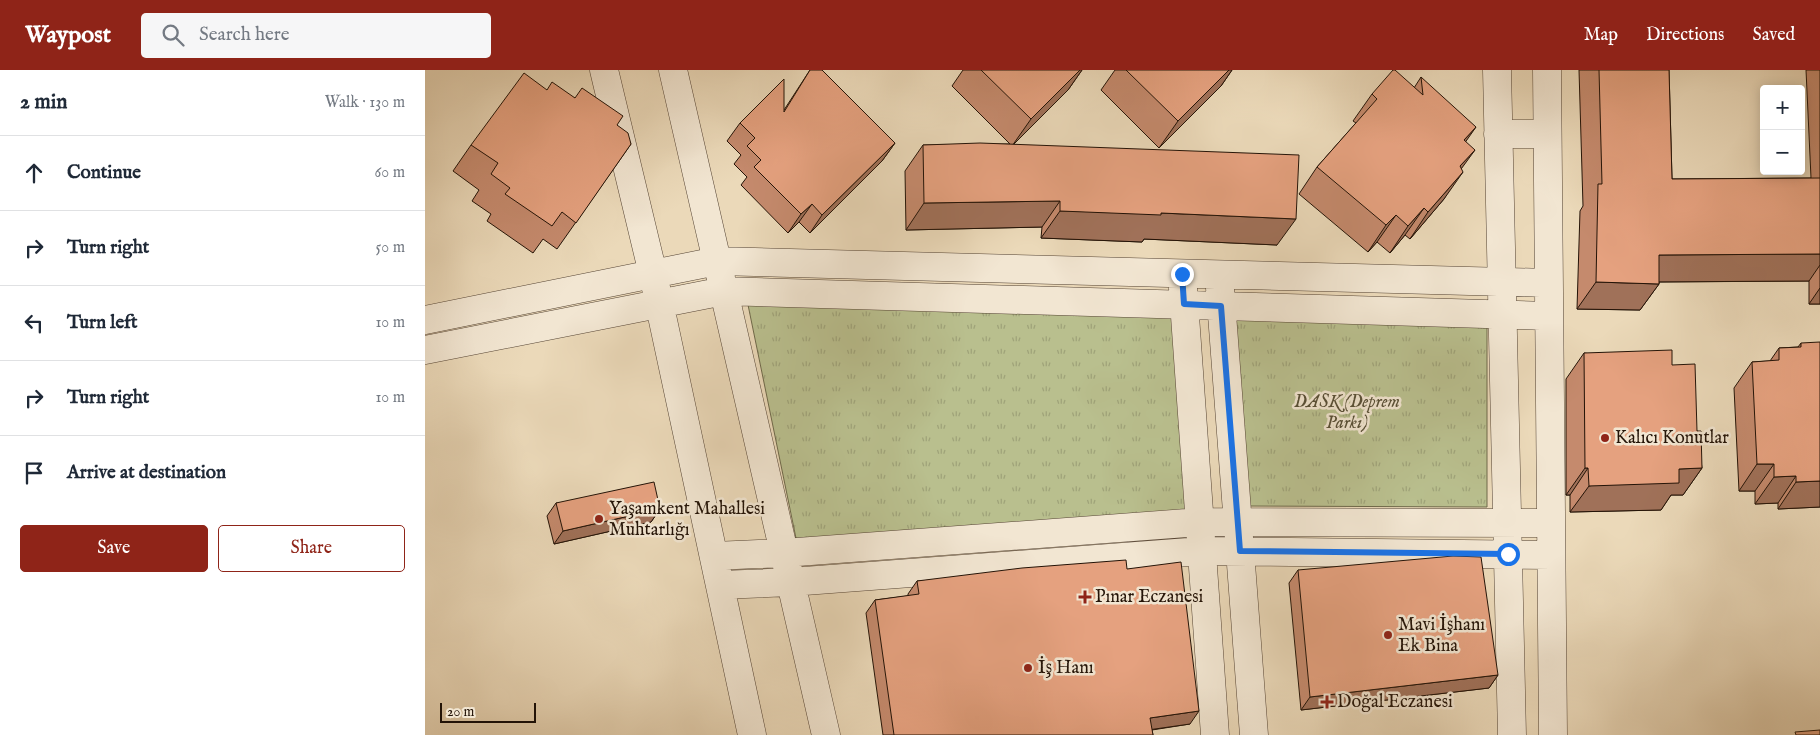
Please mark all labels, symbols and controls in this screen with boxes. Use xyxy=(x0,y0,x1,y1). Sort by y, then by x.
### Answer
search box xyxy=(141,13,491,58)
text: Waypost xyxy=(25,20,111,51)
icon: search xyxy=(159,21,187,49)
text: Search here xyxy=(199,23,290,47)
text: Map xyxy=(1584,24,1618,47)
text: Directions xyxy=(1646,24,1724,47)
text: Saved xyxy=(1752,24,1795,47)
map controls xyxy=(1760,85,1805,175)
button: + xyxy=(1760,85,1805,130)
text: 2 min xyxy=(20,89,67,116)
text: Walk · 130 m xyxy=(325,93,405,113)
button: − xyxy=(1760,130,1805,175)
icon: ahead xyxy=(20,159,48,187)
text: Continue xyxy=(67,161,141,185)
text: 60 m xyxy=(375,163,405,183)
icon: right xyxy=(20,234,48,262)
text: Turn right xyxy=(67,236,149,260)
text: 50 m xyxy=(376,238,405,258)
route end xyxy=(1171,263,1194,286)
icon: left xyxy=(20,309,48,337)
text: Turn left xyxy=(67,311,138,335)
text: 10 m xyxy=(375,313,405,333)
icon: right xyxy=(20,384,48,412)
text: Turn right xyxy=(67,386,149,410)
text: 10 m xyxy=(375,388,405,408)
park label: DASK (Deprem Parkı) xyxy=(1294,391,1400,435)
place label: Kalıcı Konutlar xyxy=(1615,427,1729,450)
marker: Kalıcı Konutlar xyxy=(1599,432,1611,444)
icon: arrive xyxy=(20,459,48,487)
text: Arrive at destination xyxy=(67,461,226,485)
place label: Yaşamkent Mahallesi Muhtarlığı xyxy=(609,498,765,542)
marker: Yaşamkent Mahallesi Muhtarlığı xyxy=(593,513,605,525)
button: Save xyxy=(20,525,208,572)
button: Share xyxy=(218,525,405,572)
route start xyxy=(1497,543,1520,566)
place label: Pınar Eczanesi xyxy=(1095,586,1204,609)
marker: Pınar Eczanesi xyxy=(1079,591,1091,603)
place label: Mavi İşhanı Ek Bina xyxy=(1398,613,1485,658)
marker: Mavi İşhanı Ek Bina xyxy=(1382,629,1394,641)
place label: İş Hanı xyxy=(1038,656,1094,680)
marker: İş Hanı xyxy=(1022,662,1034,674)
place label: Doğal Eczanesi xyxy=(1337,691,1453,714)
marker: Doğal Eczanesi xyxy=(1321,696,1333,708)
scale bar xyxy=(440,700,536,723)
text: 20 m xyxy=(447,703,474,721)

